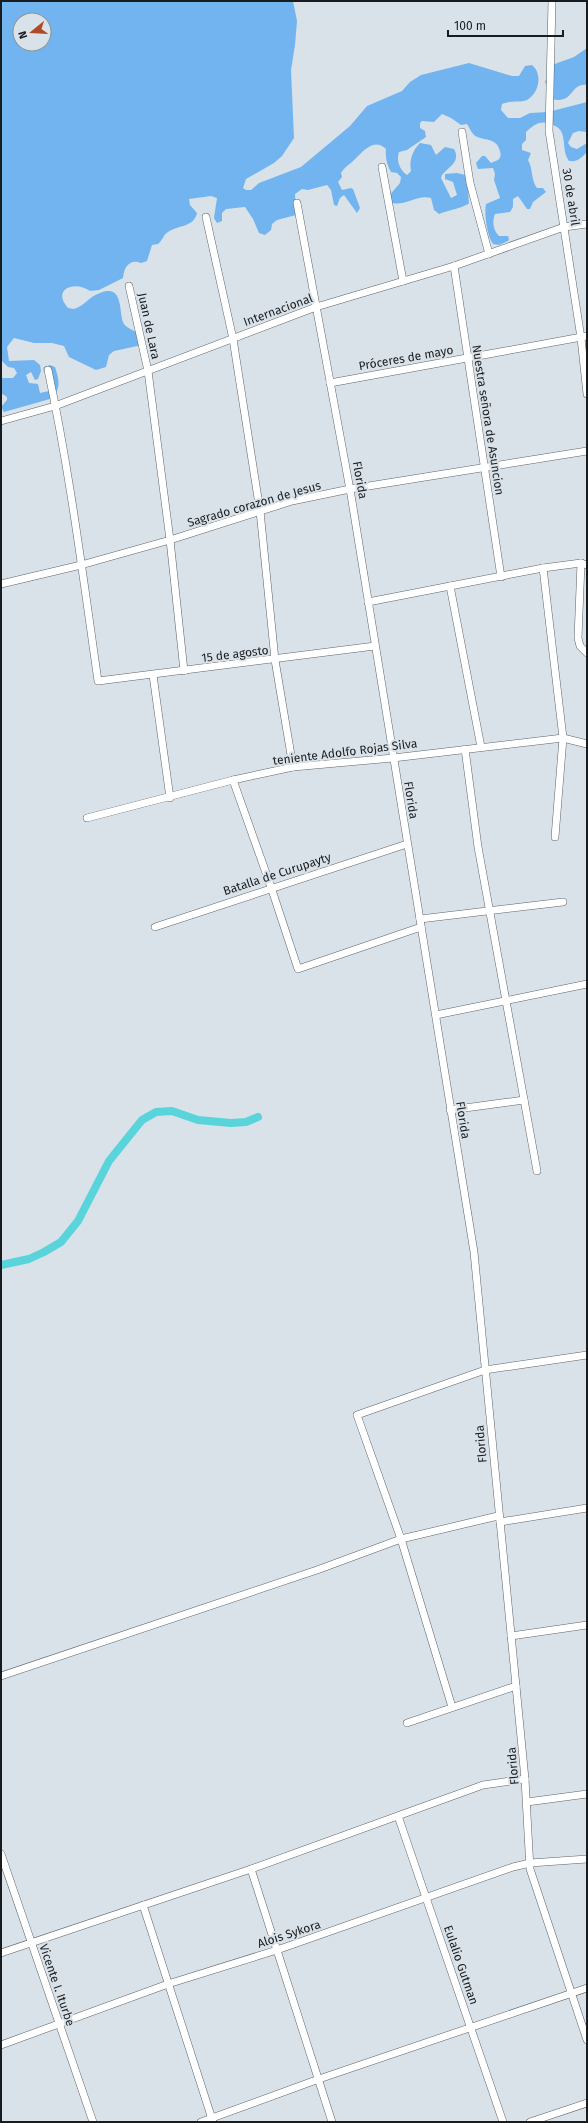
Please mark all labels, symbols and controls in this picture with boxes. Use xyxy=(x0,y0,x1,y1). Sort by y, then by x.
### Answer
north arrow xyxy=(12,12,52,52)
scale bar xyxy=(448,12,563,38)
text: 100 m xyxy=(454,19,486,33)
text: N xyxy=(16,29,30,40)
street label: 30 de abril xyxy=(560,167,583,227)
street label: Internacional xyxy=(242,291,315,329)
street label: Juan de Lara xyxy=(135,292,163,360)
street label: Próceres de mayo xyxy=(357,343,455,373)
street label: Nuestra señora de Asuncion xyxy=(469,344,507,496)
street label: Florida xyxy=(350,460,370,500)
street label: Sagrado corazon de Jesus xyxy=(186,478,323,530)
street label: 15 de agosto xyxy=(201,643,269,665)
street label: teniente Adolfo Rojas Silva xyxy=(272,736,418,768)
street label: Florida xyxy=(401,780,421,820)
street label: Batalla de Curupayty xyxy=(221,850,333,898)
street label: Florida xyxy=(453,1100,473,1140)
street label: Florida xyxy=(472,1424,490,1464)
street label: Florida xyxy=(504,1746,522,1786)
street label: Alois Sykora xyxy=(256,1917,322,1951)
street label: Eulalio Gutman xyxy=(441,1924,481,2006)
street label: Vicente I. Iturbe xyxy=(36,1942,78,2028)

